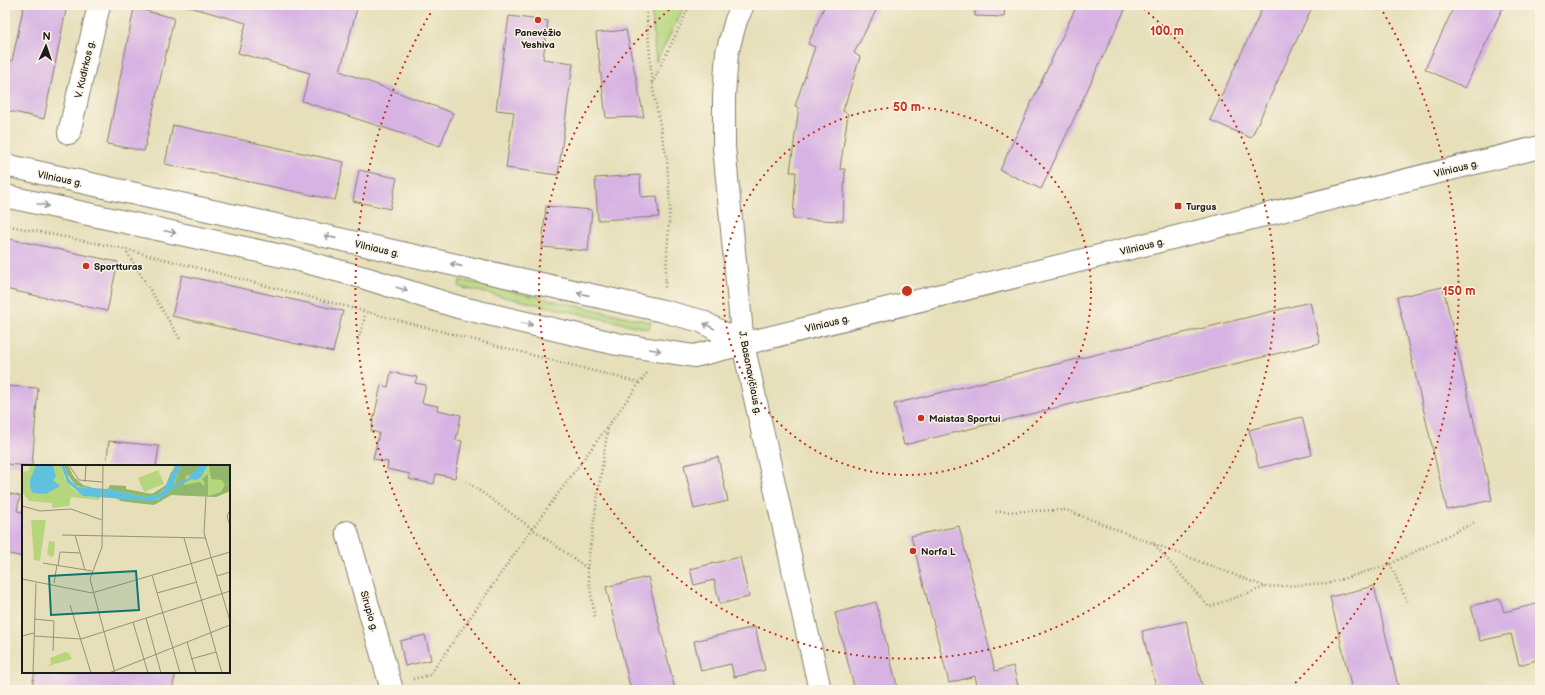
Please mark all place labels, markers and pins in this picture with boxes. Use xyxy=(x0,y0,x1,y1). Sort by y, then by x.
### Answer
marker: Panevėžio Yeshiva xyxy=(533,15,543,25)
place label: Panevėžio Yeshiva xyxy=(515,27,562,51)
marker: Turgus xyxy=(1173,201,1183,211)
place label: Turgus xyxy=(1186,201,1216,213)
marker: Sportturas xyxy=(81,261,91,271)
place label: Sportturas xyxy=(94,261,142,273)
centre of rings xyxy=(900,284,914,298)
marker: Maistas Sportui xyxy=(916,413,926,423)
place label: Maistas Sportui xyxy=(929,413,1000,425)
marker: Norfa L xyxy=(908,546,918,556)
place label: Norfa L xyxy=(921,546,956,558)

